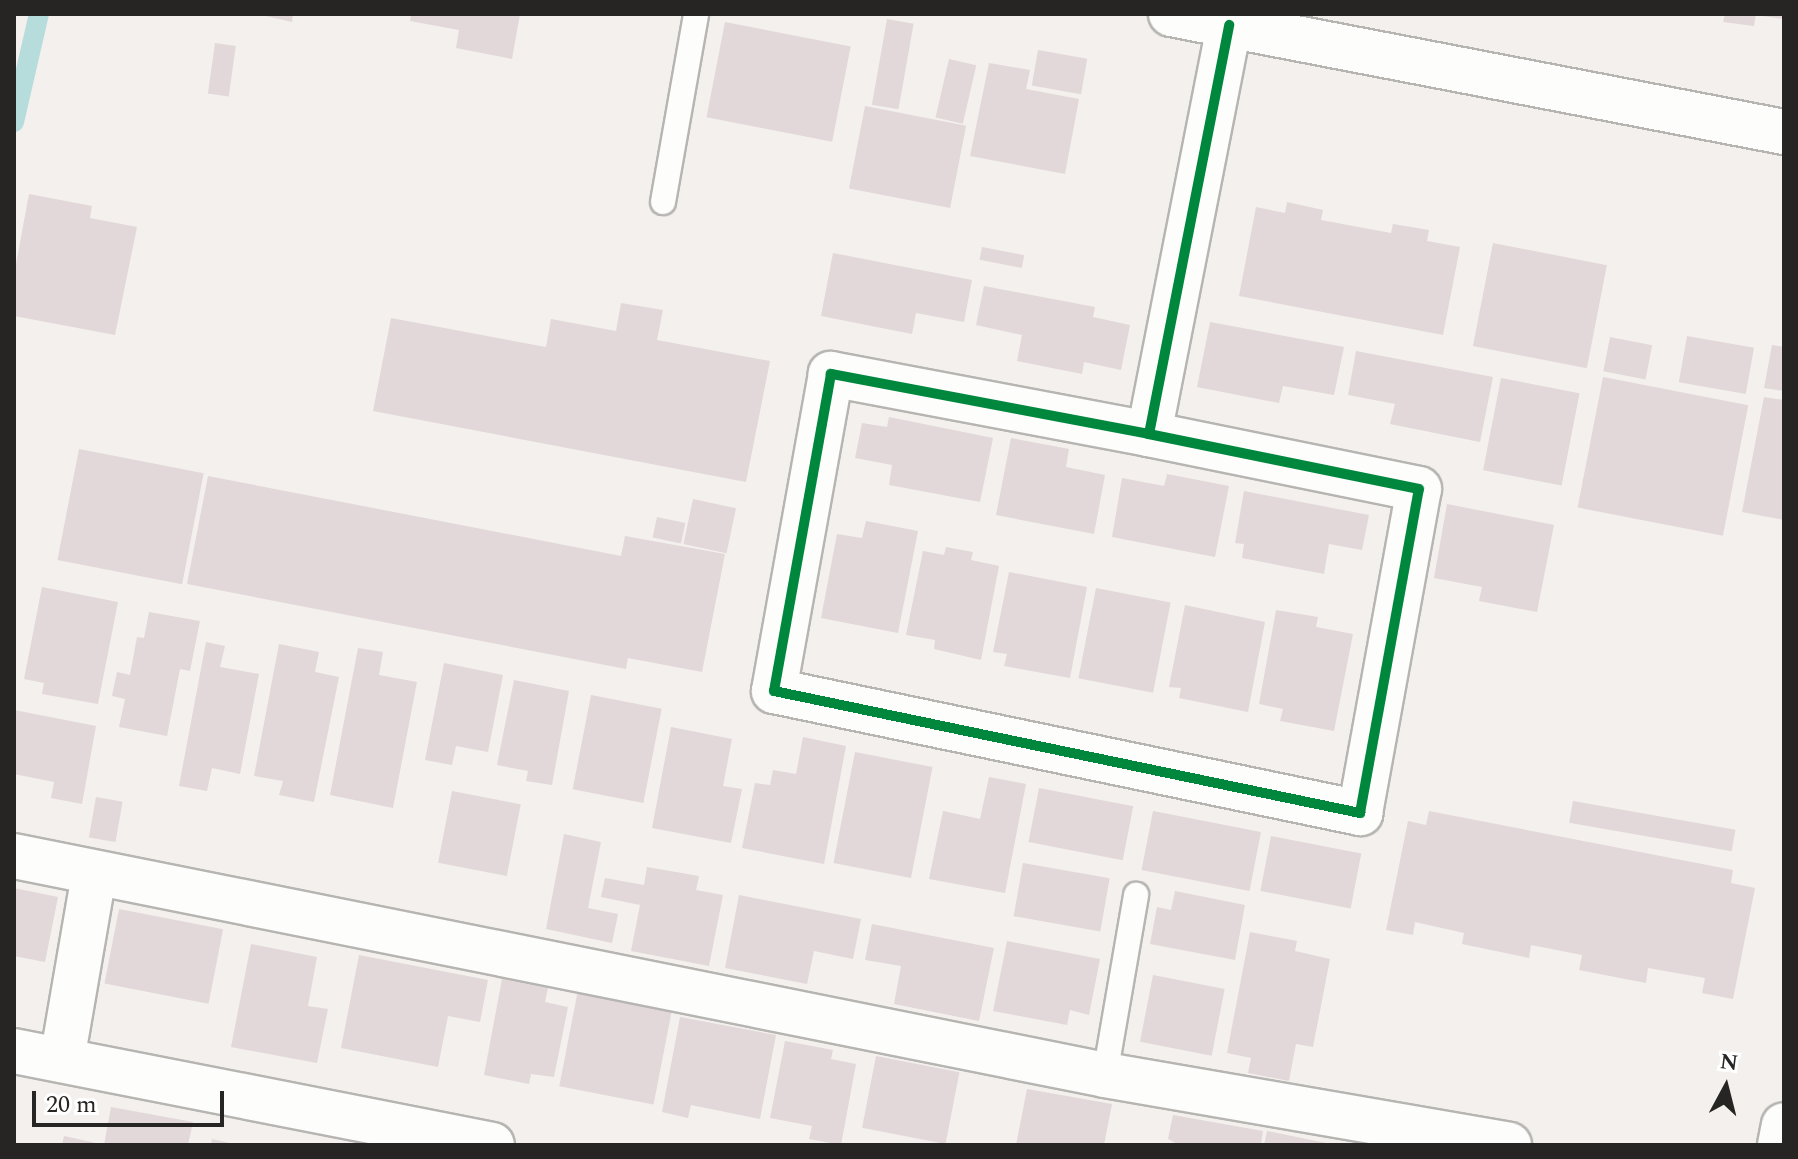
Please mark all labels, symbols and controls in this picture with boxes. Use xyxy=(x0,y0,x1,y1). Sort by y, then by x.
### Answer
text: N xyxy=(1718,1045,1740,1080)
north arrow xyxy=(1686,1047,1766,1127)
scale bar xyxy=(36,1075,228,1125)
text: 20 m xyxy=(46,1087,97,1123)

